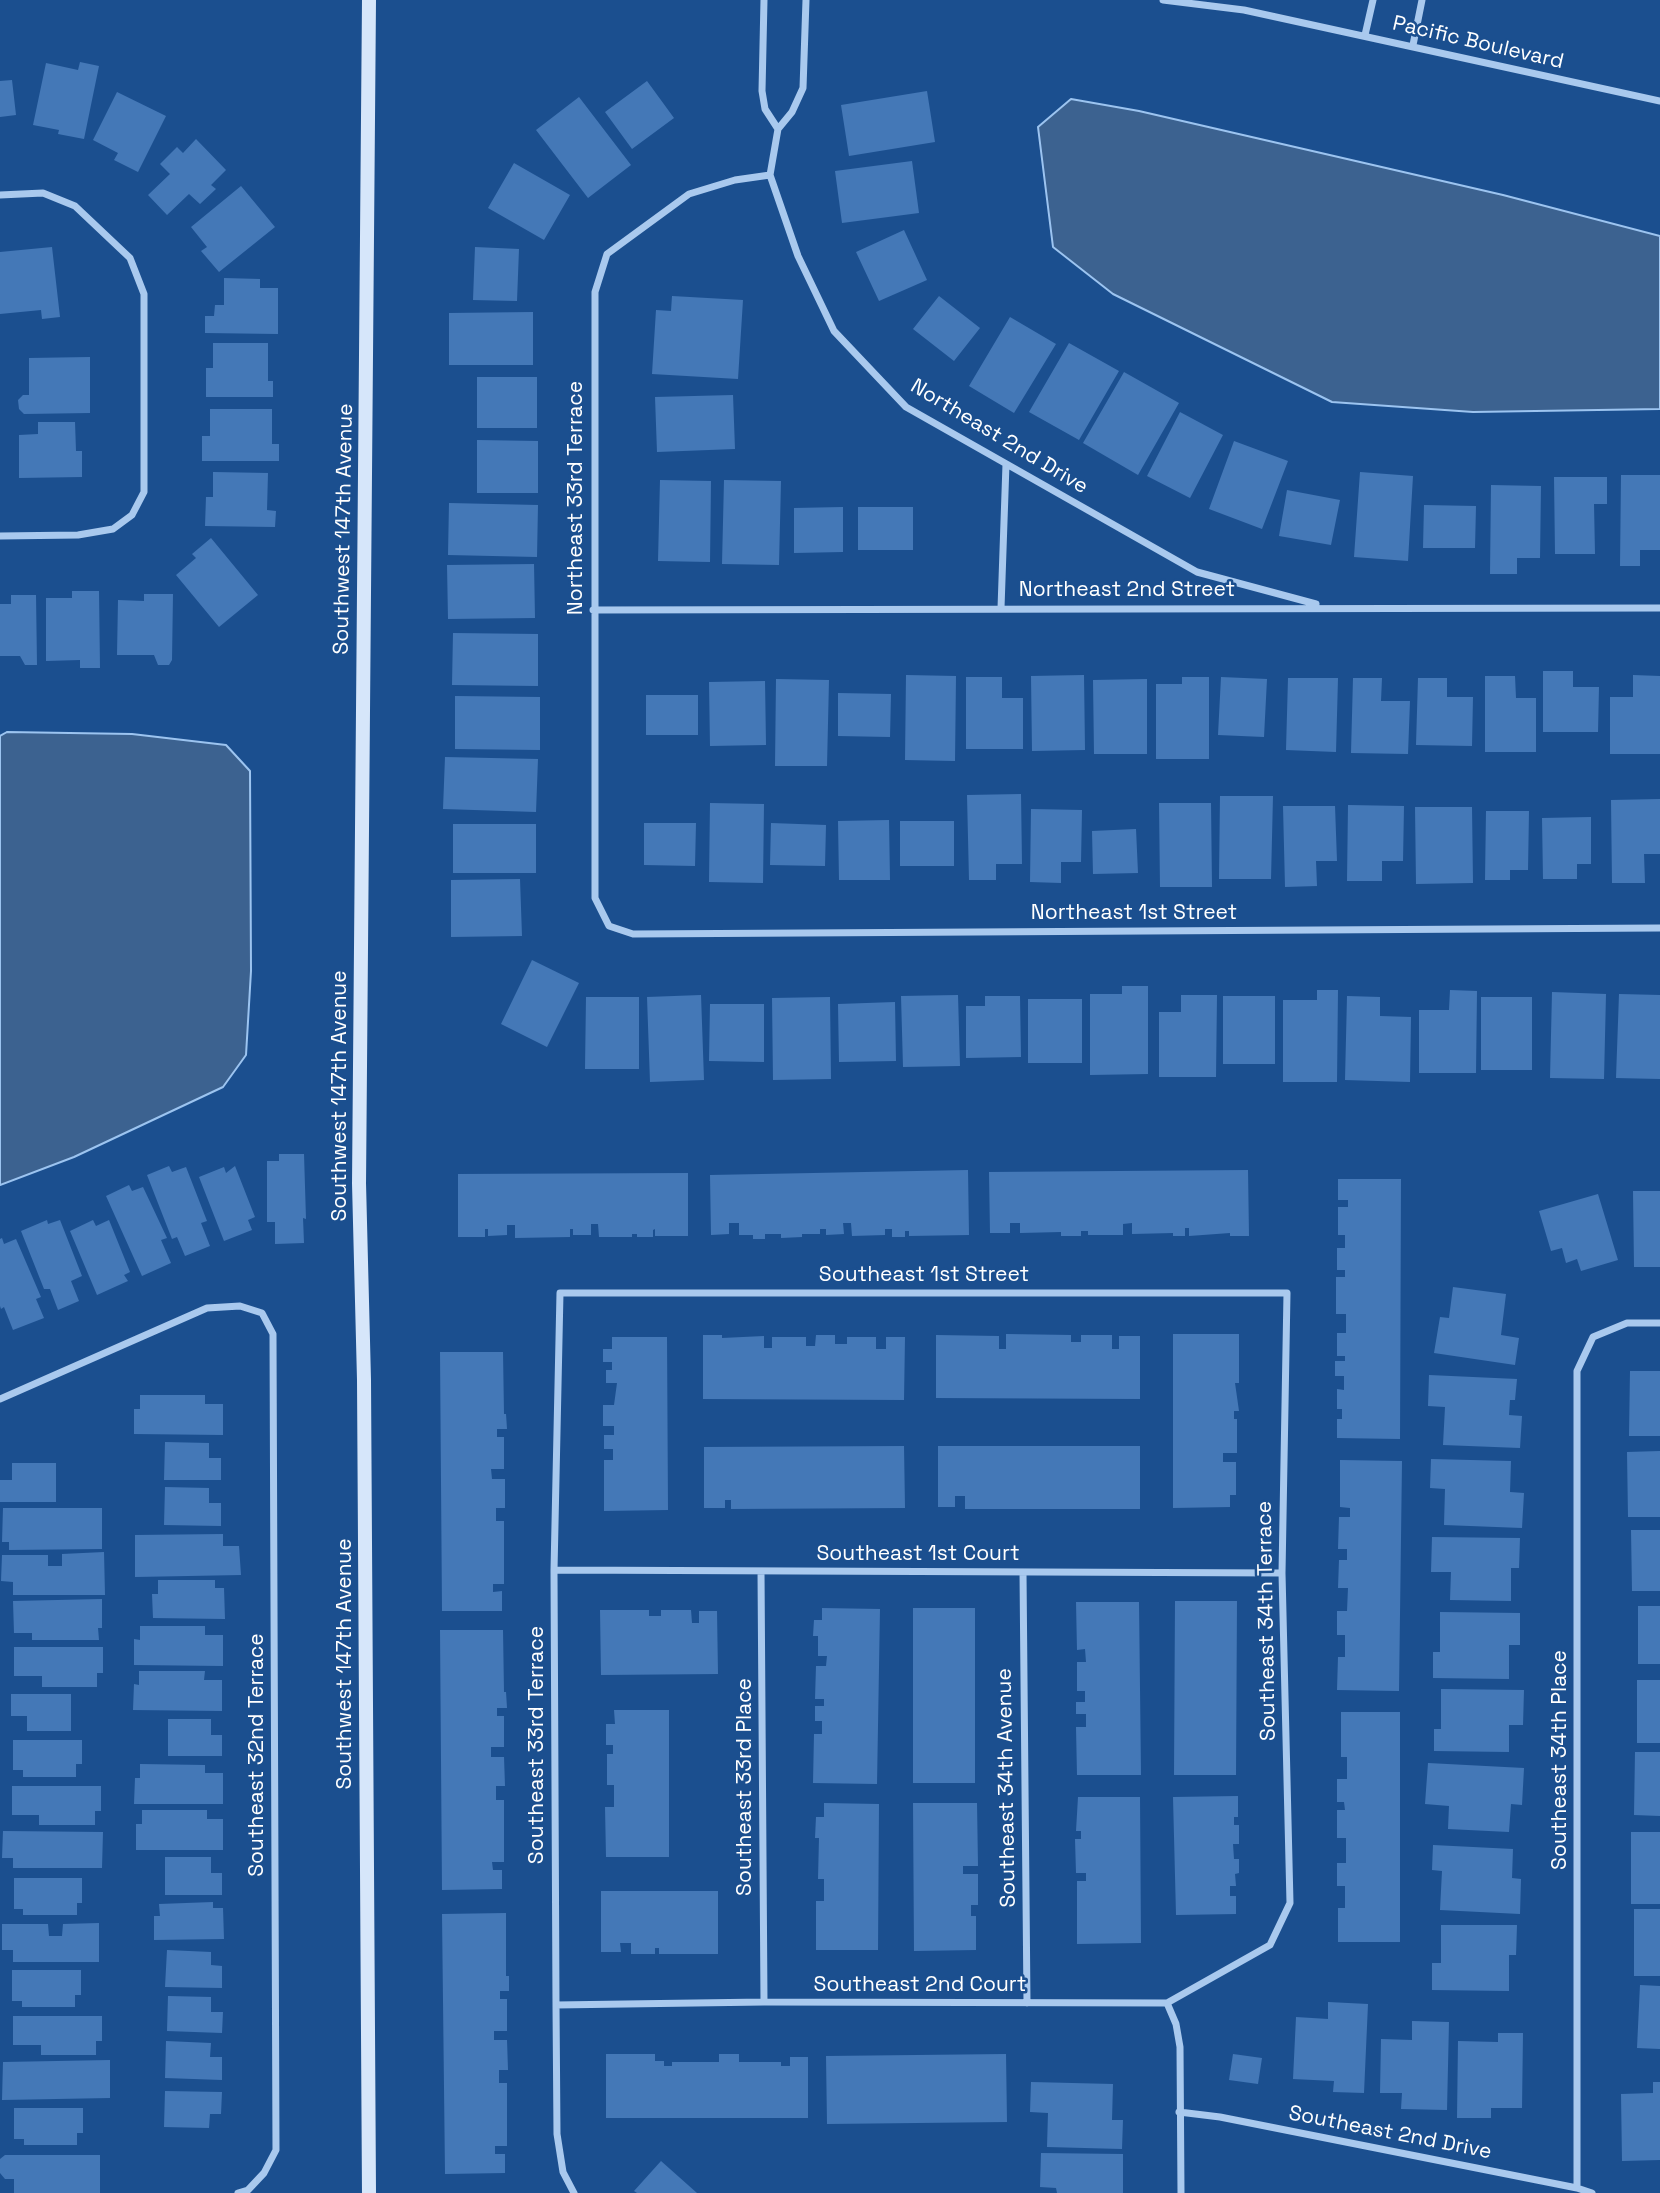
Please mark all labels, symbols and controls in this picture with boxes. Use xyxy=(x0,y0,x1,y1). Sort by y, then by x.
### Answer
street label: Pacific Boulevard xyxy=(1390,11,1566,75)
street label: Northeast 2nd Drive xyxy=(906,374,1092,500)
street label: Northeast 33rd Terrace xyxy=(563,381,589,615)
street label: Southwest 147th Avenue xyxy=(329,403,359,655)
street label: Northeast 2nd Street xyxy=(1019,577,1235,603)
street label: Northeast 1st Street xyxy=(1031,900,1237,926)
street label: Southwest 147th Avenue xyxy=(327,970,353,1222)
street label: Southeast 1st Street xyxy=(819,1262,1029,1288)
street label: Southeast 34th Terrace xyxy=(1252,1501,1282,1741)
street label: Southwest 147th Avenue xyxy=(332,1538,358,1790)
street label: Southeast 1st Court xyxy=(816,1541,1020,1567)
street label: Southeast 33rd Terrace xyxy=(524,1626,550,1864)
street label: Southeast 32nd Terrace xyxy=(244,1633,270,1877)
street label: Southeast 34th Place xyxy=(1547,1650,1573,1870)
street label: Southeast 34th Avenue xyxy=(992,1668,1022,1908)
street label: Southeast 33rd Place xyxy=(732,1678,758,1896)
street label: Southeast 2nd Court xyxy=(814,1972,1026,1998)
street label: Southeast 2nd Drive xyxy=(1286,2101,1494,2165)

